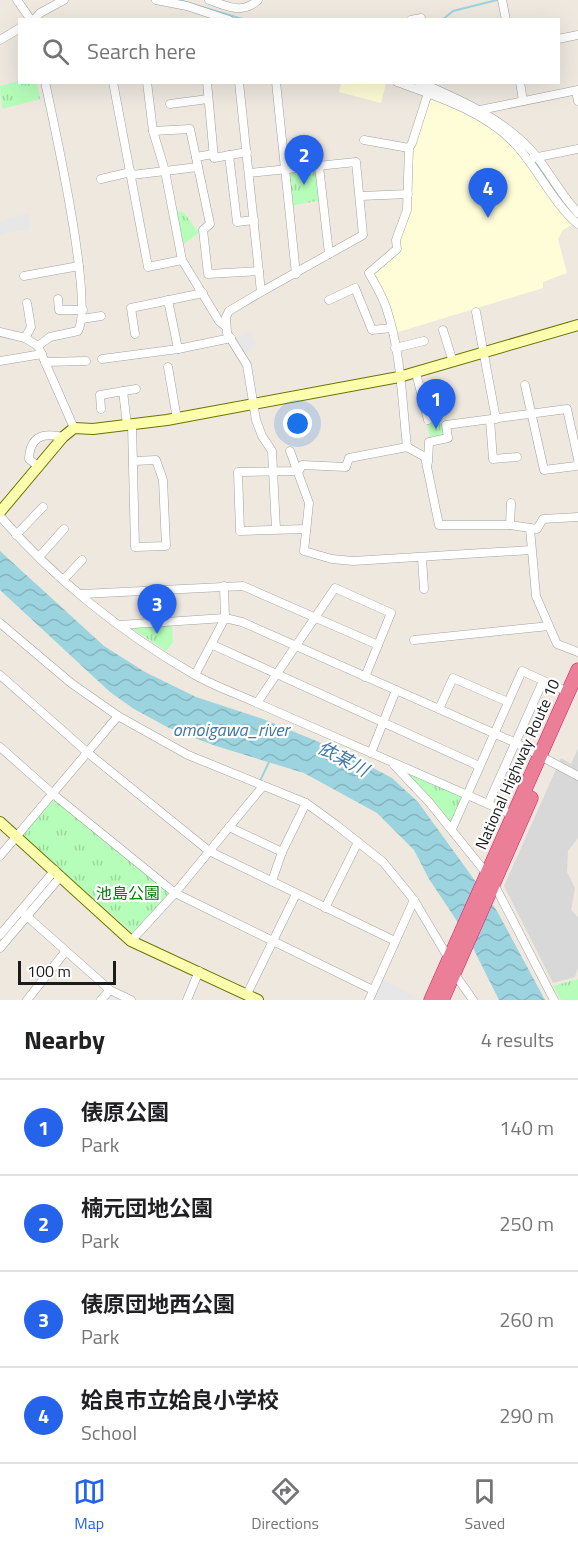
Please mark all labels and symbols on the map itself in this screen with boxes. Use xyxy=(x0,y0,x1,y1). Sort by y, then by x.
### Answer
pin: 2 xyxy=(284,136,324,185)
pin: 4 xyxy=(468,168,508,218)
pin: 1 xyxy=(416,380,456,429)
your location xyxy=(283,409,312,438)
pin: 3 xyxy=(138,584,176,634)
street label: National Highway Route 10 xyxy=(469,675,565,853)
water label: omoigawa_river xyxy=(173,716,292,743)
water label: 依某川 xyxy=(313,734,375,784)
park label: 池島公園 xyxy=(96,881,160,905)
scale bar xyxy=(18,958,116,986)

